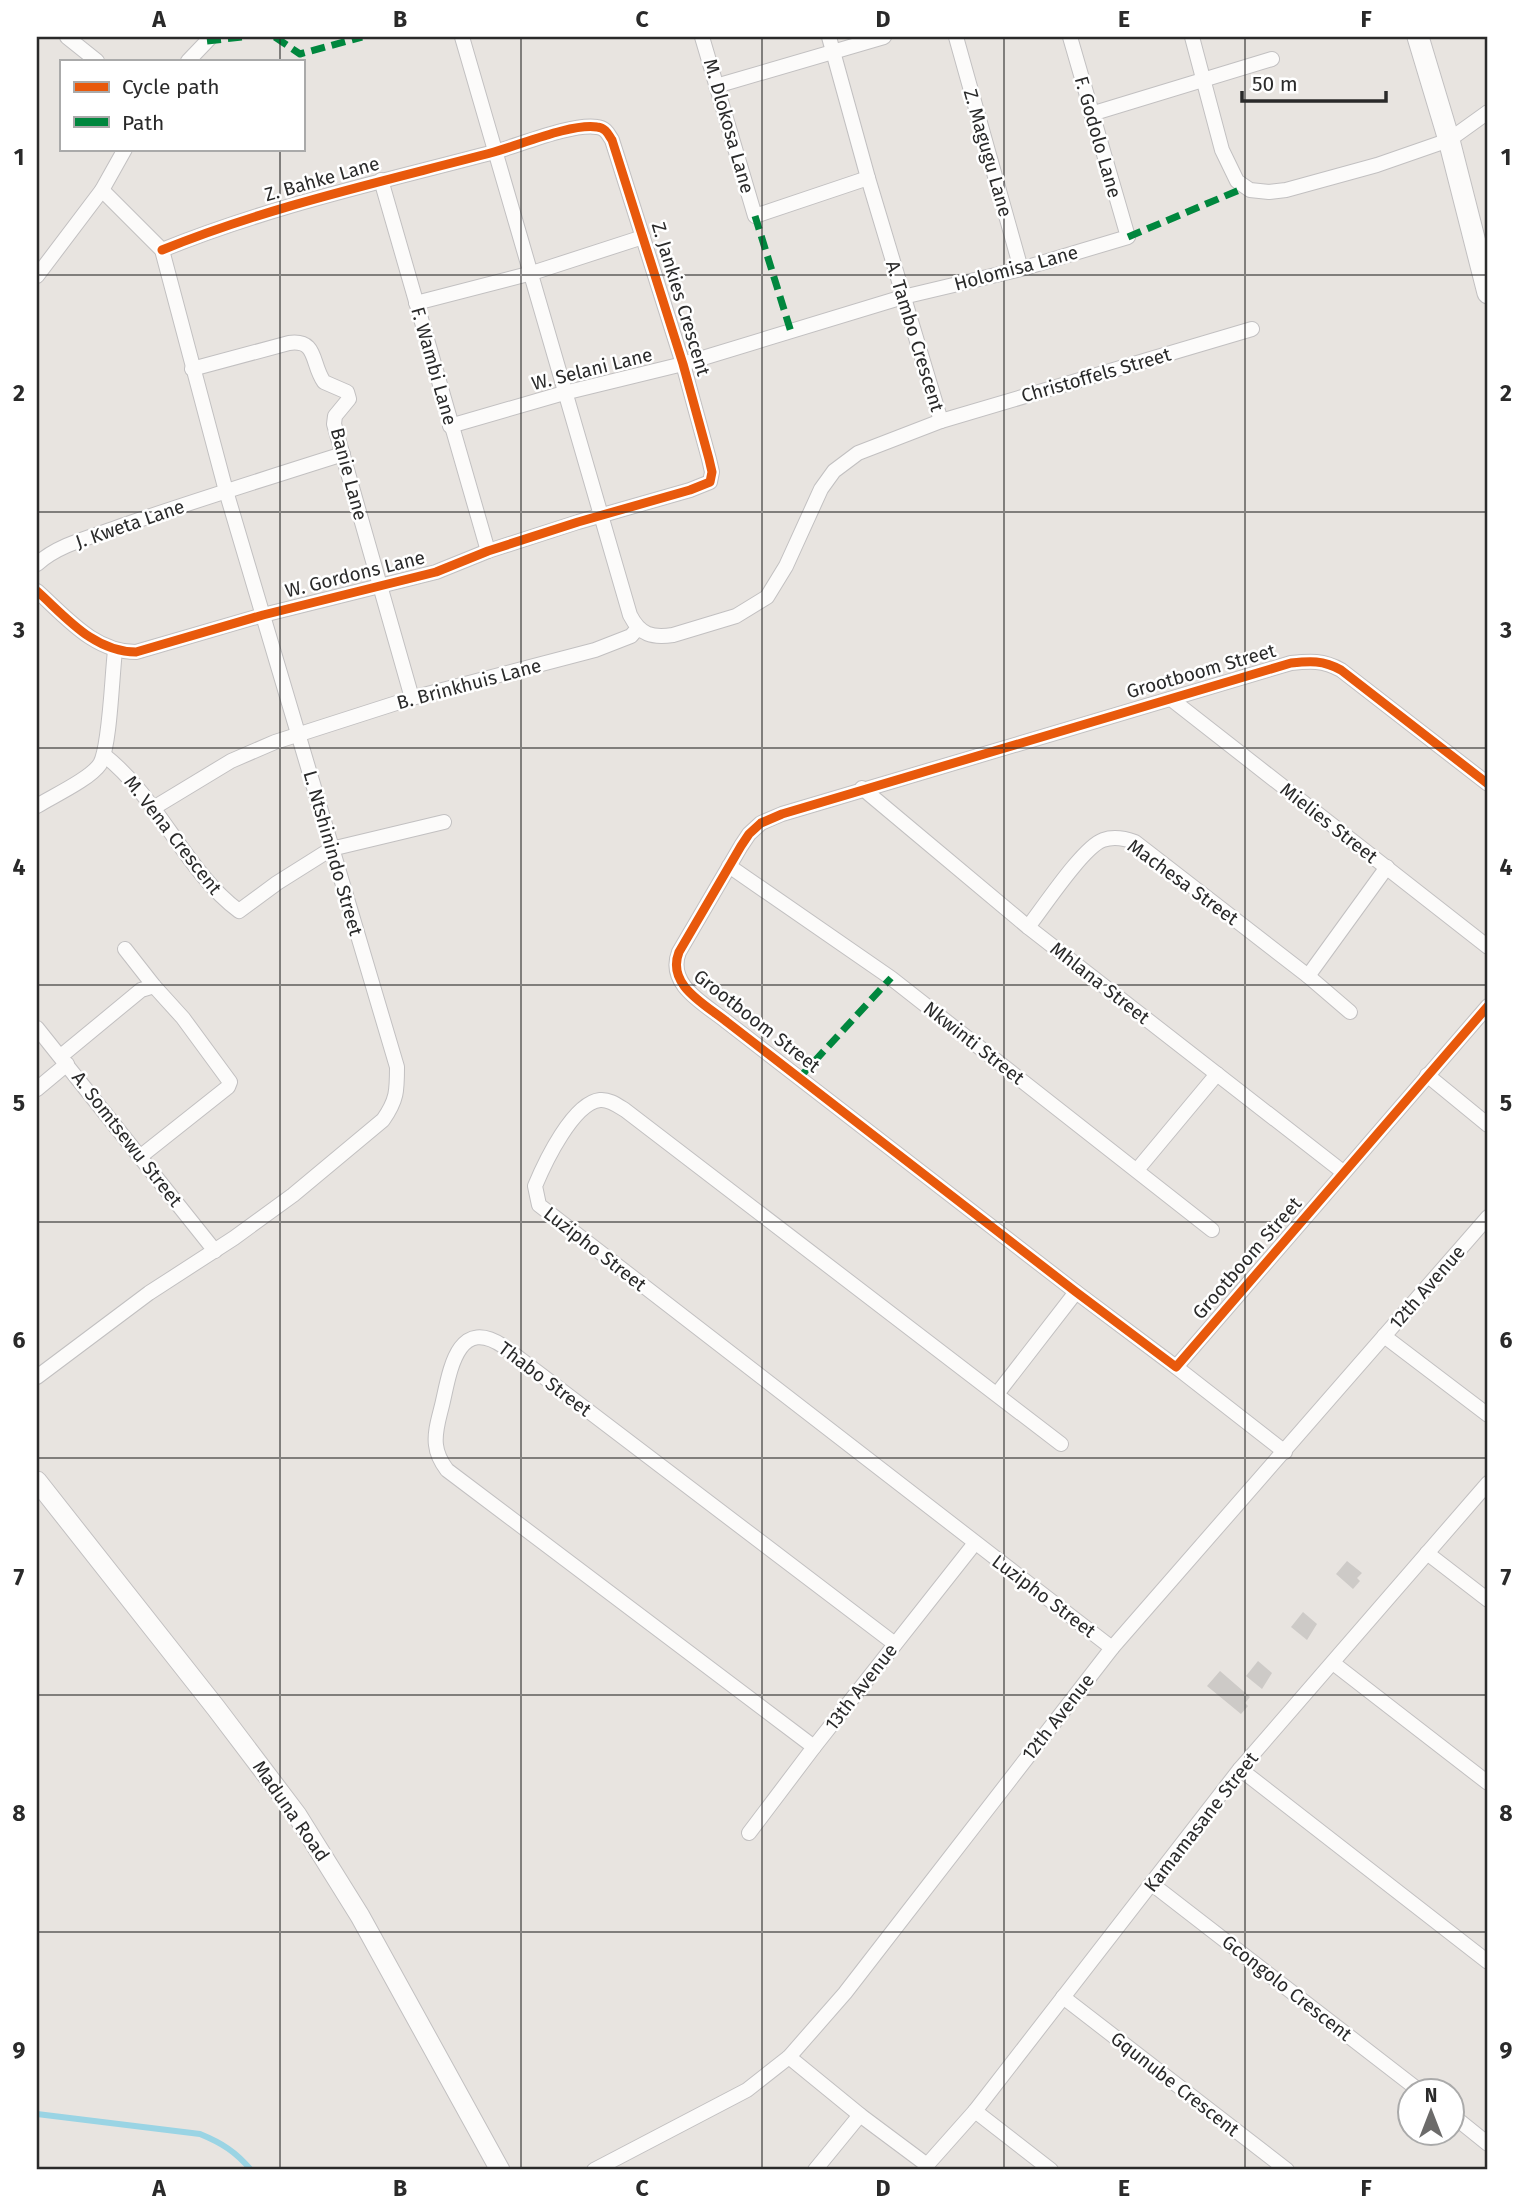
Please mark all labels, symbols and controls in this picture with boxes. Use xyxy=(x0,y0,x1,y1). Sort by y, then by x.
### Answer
text: A xyxy=(151,5,166,33)
text: B xyxy=(393,5,407,33)
text: C xyxy=(635,5,649,33)
text: D xyxy=(876,5,891,33)
text: E xyxy=(1118,5,1130,33)
text: F xyxy=(1360,5,1372,33)
street label: M. Dlokosa Lane xyxy=(699,56,759,196)
legend xyxy=(60,60,304,150)
scale bar xyxy=(1242,60,1385,104)
text: 50 m xyxy=(1252,71,1298,97)
street label: F. Godolo Lane xyxy=(1070,73,1126,201)
text: Cycle path xyxy=(122,74,220,100)
street label: Z. Magugu Lane xyxy=(959,86,1017,220)
text: Path xyxy=(122,110,164,136)
text: 1 xyxy=(14,143,24,171)
text: 1 xyxy=(1501,143,1511,171)
street label: Z. Bahke Lane xyxy=(262,152,382,206)
street label: Z. Jankies Crescent xyxy=(647,219,715,379)
street label: Holomisa Lane xyxy=(951,240,1081,296)
street label: A. Tambo Crescent xyxy=(881,258,949,414)
street label: F. Wambi Lane xyxy=(406,304,462,428)
street label: W. Selani Lane xyxy=(529,343,655,395)
street label: Christoffels Street xyxy=(1018,343,1174,407)
text: 2 xyxy=(13,379,25,407)
text: 2 xyxy=(1500,379,1512,407)
street label: Banie Lane xyxy=(326,425,372,523)
street label: J. Kweta Lane xyxy=(73,495,187,553)
street label: W. Gordons Lane xyxy=(283,546,427,602)
text: 3 xyxy=(12,616,25,644)
text: 3 xyxy=(1499,616,1512,644)
street label: Grootboom Street xyxy=(1124,639,1278,703)
street label: B. Brinkhuis Lane xyxy=(394,654,544,714)
street label: L. Ntshinindo Street xyxy=(298,768,368,938)
street label: M. Vena Crescent xyxy=(119,771,227,899)
street label: Mielies Street xyxy=(1276,778,1382,868)
street label: Machesa Street xyxy=(1123,834,1243,930)
text: 4 xyxy=(13,853,26,881)
text: 4 xyxy=(1500,853,1513,881)
street label: Mhlana Street xyxy=(1046,937,1154,1029)
street label: Grootboom Street xyxy=(689,964,825,1078)
street label: Nkwinti Street xyxy=(919,996,1029,1090)
street label: A. Somtsewu Street xyxy=(67,1067,187,1211)
text: 5 xyxy=(13,1089,25,1117)
text: 5 xyxy=(1500,1089,1512,1117)
street label: Grootboom Street xyxy=(1188,1192,1306,1324)
street label: Luzipho Street xyxy=(539,1202,651,1296)
street label: 12th Avenue xyxy=(1384,1240,1470,1334)
text: 6 xyxy=(13,1326,26,1354)
text: 6 xyxy=(1500,1326,1513,1354)
street label: Thabo Street xyxy=(494,1337,596,1421)
street label: Luzipho Street xyxy=(988,1550,1101,1643)
text: 7 xyxy=(14,1563,25,1591)
text: 7 xyxy=(1501,1563,1512,1591)
street label: 13th Avenue xyxy=(820,1639,902,1735)
street label: 12th Avenue xyxy=(1017,1669,1099,1765)
street label: Kamamasane Street xyxy=(1139,1747,1263,1897)
street label: Maduna Road xyxy=(248,1756,334,1866)
text: 8 xyxy=(12,1799,26,1827)
text: 8 xyxy=(1499,1799,1513,1827)
street label: Gcongolo Crescent xyxy=(1217,1930,1357,2046)
street label: Gqunube Crescent xyxy=(1106,2027,1244,2141)
text: 9 xyxy=(13,2036,26,2064)
text: 9 xyxy=(1500,2036,1513,2064)
north arrow xyxy=(1396,2078,1466,2148)
text: N xyxy=(1425,2084,1437,2107)
text: A xyxy=(151,2174,166,2202)
text: B xyxy=(393,2174,407,2202)
text: C xyxy=(635,2174,649,2202)
text: D xyxy=(876,2174,891,2202)
text: E xyxy=(1118,2174,1130,2202)
text: F xyxy=(1360,2174,1372,2202)

